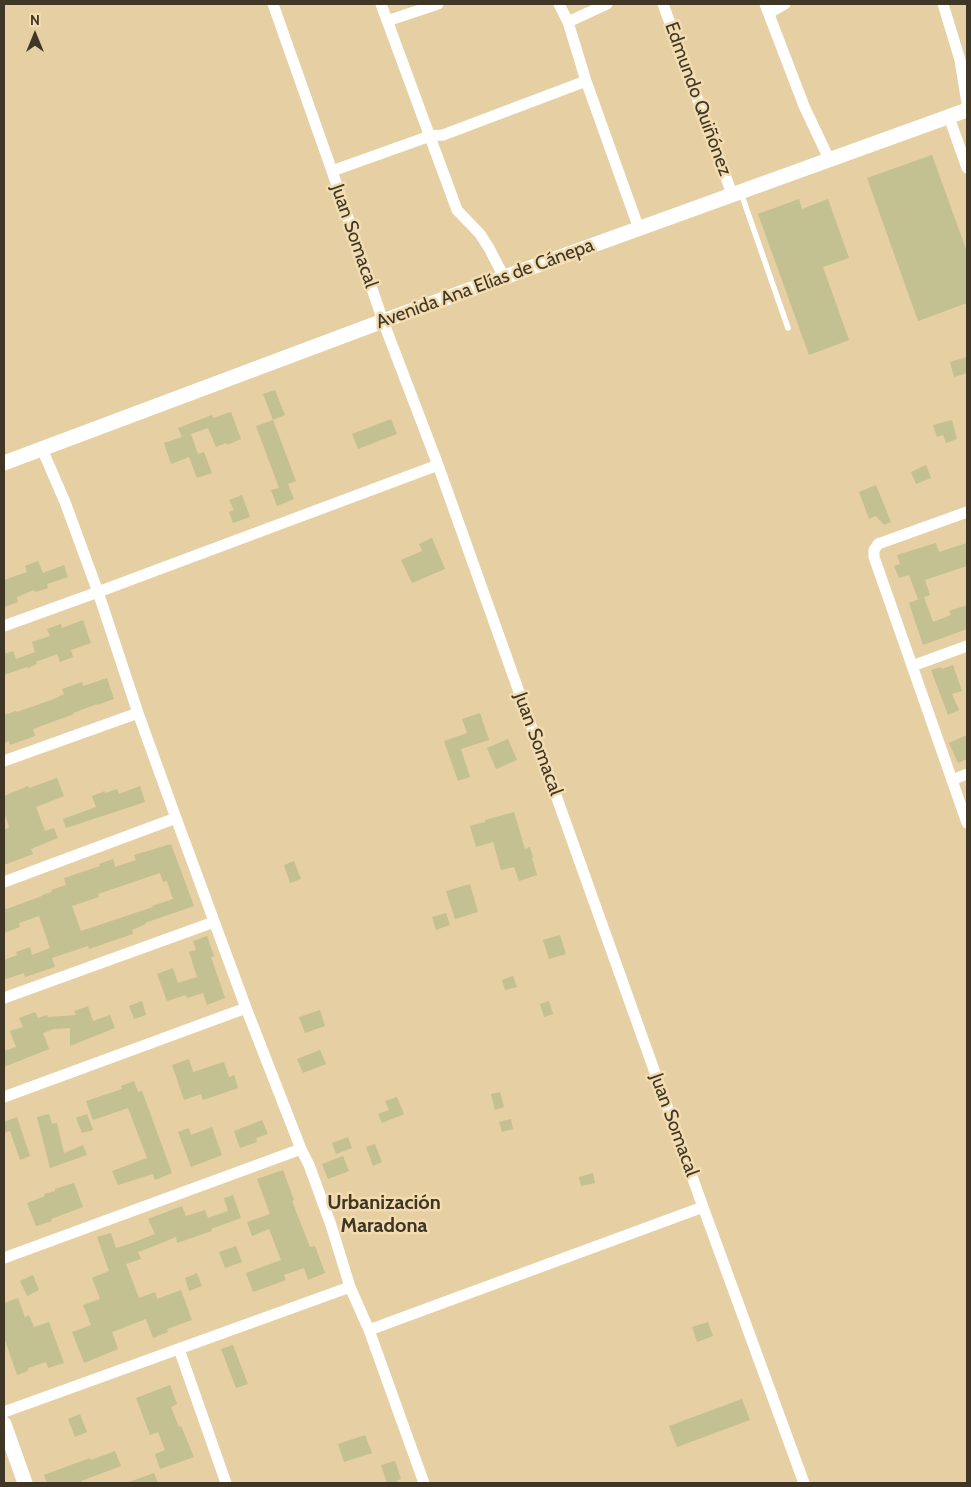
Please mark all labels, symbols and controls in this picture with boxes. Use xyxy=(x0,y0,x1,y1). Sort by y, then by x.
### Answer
north arrow xyxy=(10,10,60,60)
text: N xyxy=(30,11,40,29)
street label: Edmundo Quiñónez xyxy=(660,19,736,179)
street label: Juan Somacal xyxy=(326,181,382,291)
street label: Avenida Ana Elías de Cánepa xyxy=(373,234,597,334)
street label: Juan Somacal xyxy=(509,689,567,799)
street label: Juan Somacal xyxy=(645,1070,703,1180)
district label: Urbanización Maradona xyxy=(327,1191,441,1238)

